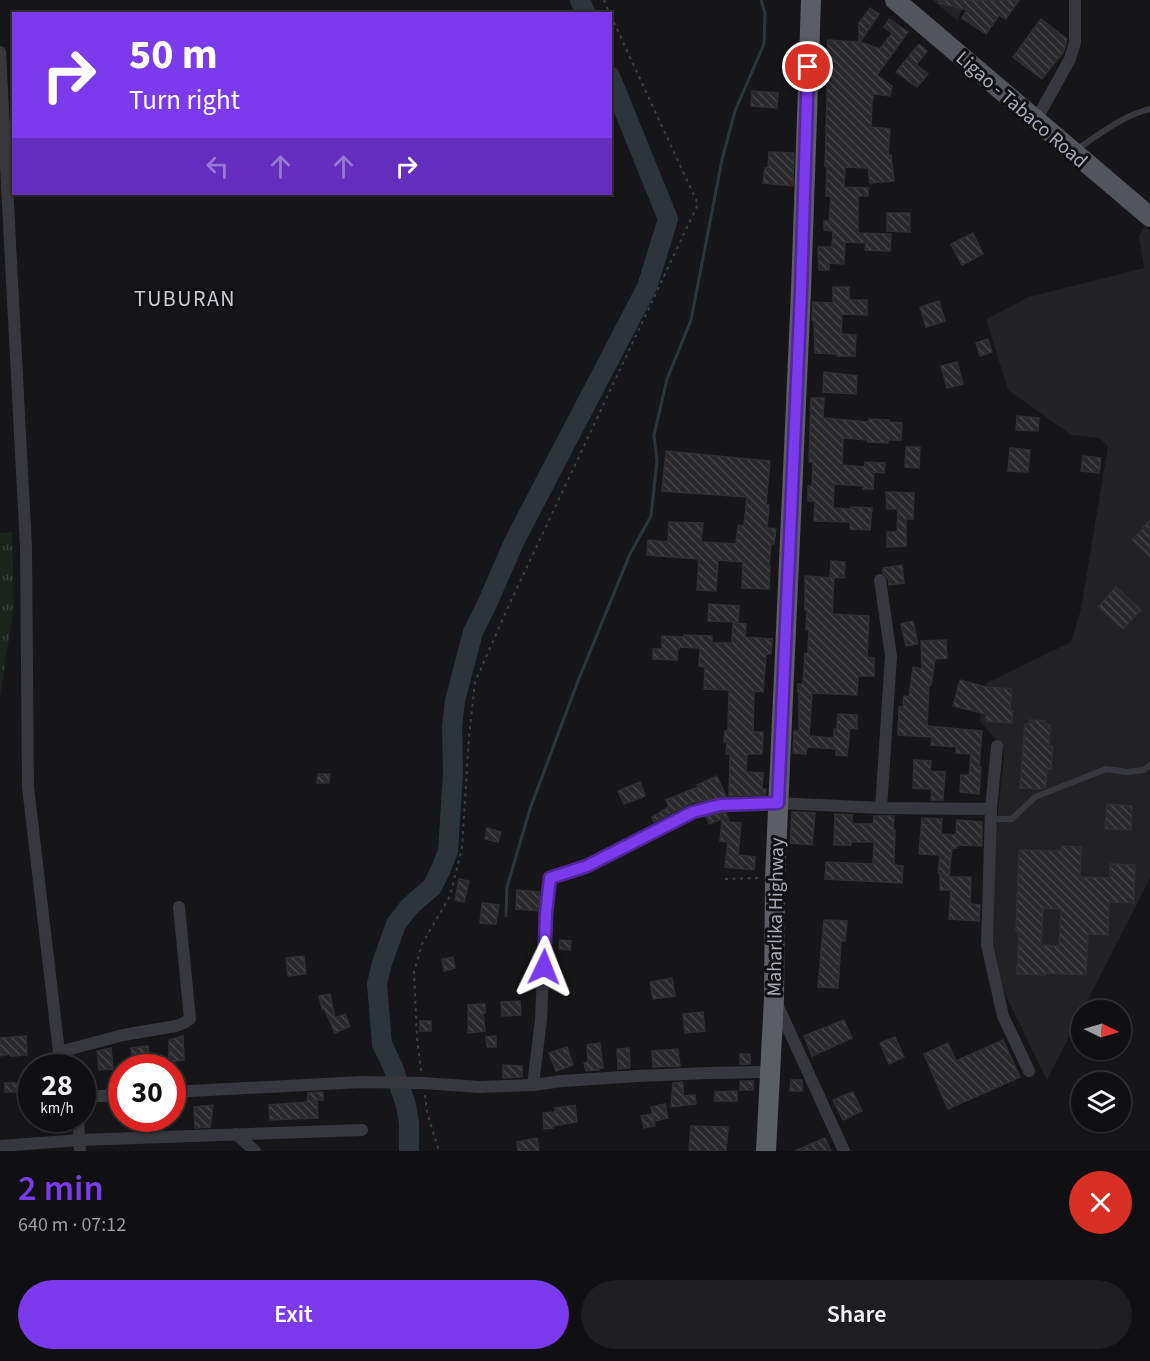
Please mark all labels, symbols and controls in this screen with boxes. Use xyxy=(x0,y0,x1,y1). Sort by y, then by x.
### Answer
text: 50 m xyxy=(129,25,218,85)
icon: right xyxy=(30,36,108,114)
pin xyxy=(782,41,833,92)
street label: Ligao - Tabaco Road xyxy=(949,45,1093,175)
icon: arrive xyxy=(791,50,824,83)
text: Turn right xyxy=(129,81,240,120)
icon: left xyxy=(201,150,234,183)
icon: ahead xyxy=(264,150,297,183)
icon: ahead xyxy=(327,150,360,183)
icon: right xyxy=(390,150,423,183)
district label: TUBURAN xyxy=(134,283,236,315)
street label: Maharlika Highway xyxy=(761,837,791,997)
position arrow xyxy=(512,935,576,999)
north arrow xyxy=(1071,1000,1131,1060)
map controls xyxy=(1071,1000,1131,1132)
speed limit sign: 30 xyxy=(108,1054,186,1132)
text: 28 xyxy=(41,1064,73,1107)
button: layers xyxy=(1071,1072,1131,1132)
text: km/h xyxy=(40,1098,74,1119)
text: 2 min xyxy=(18,1163,104,1214)
button: close xyxy=(1069,1171,1132,1234)
text: 640 m · 07:12 xyxy=(18,1211,126,1239)
button: Exit xyxy=(18,1280,569,1349)
button: Share xyxy=(581,1280,1132,1349)

